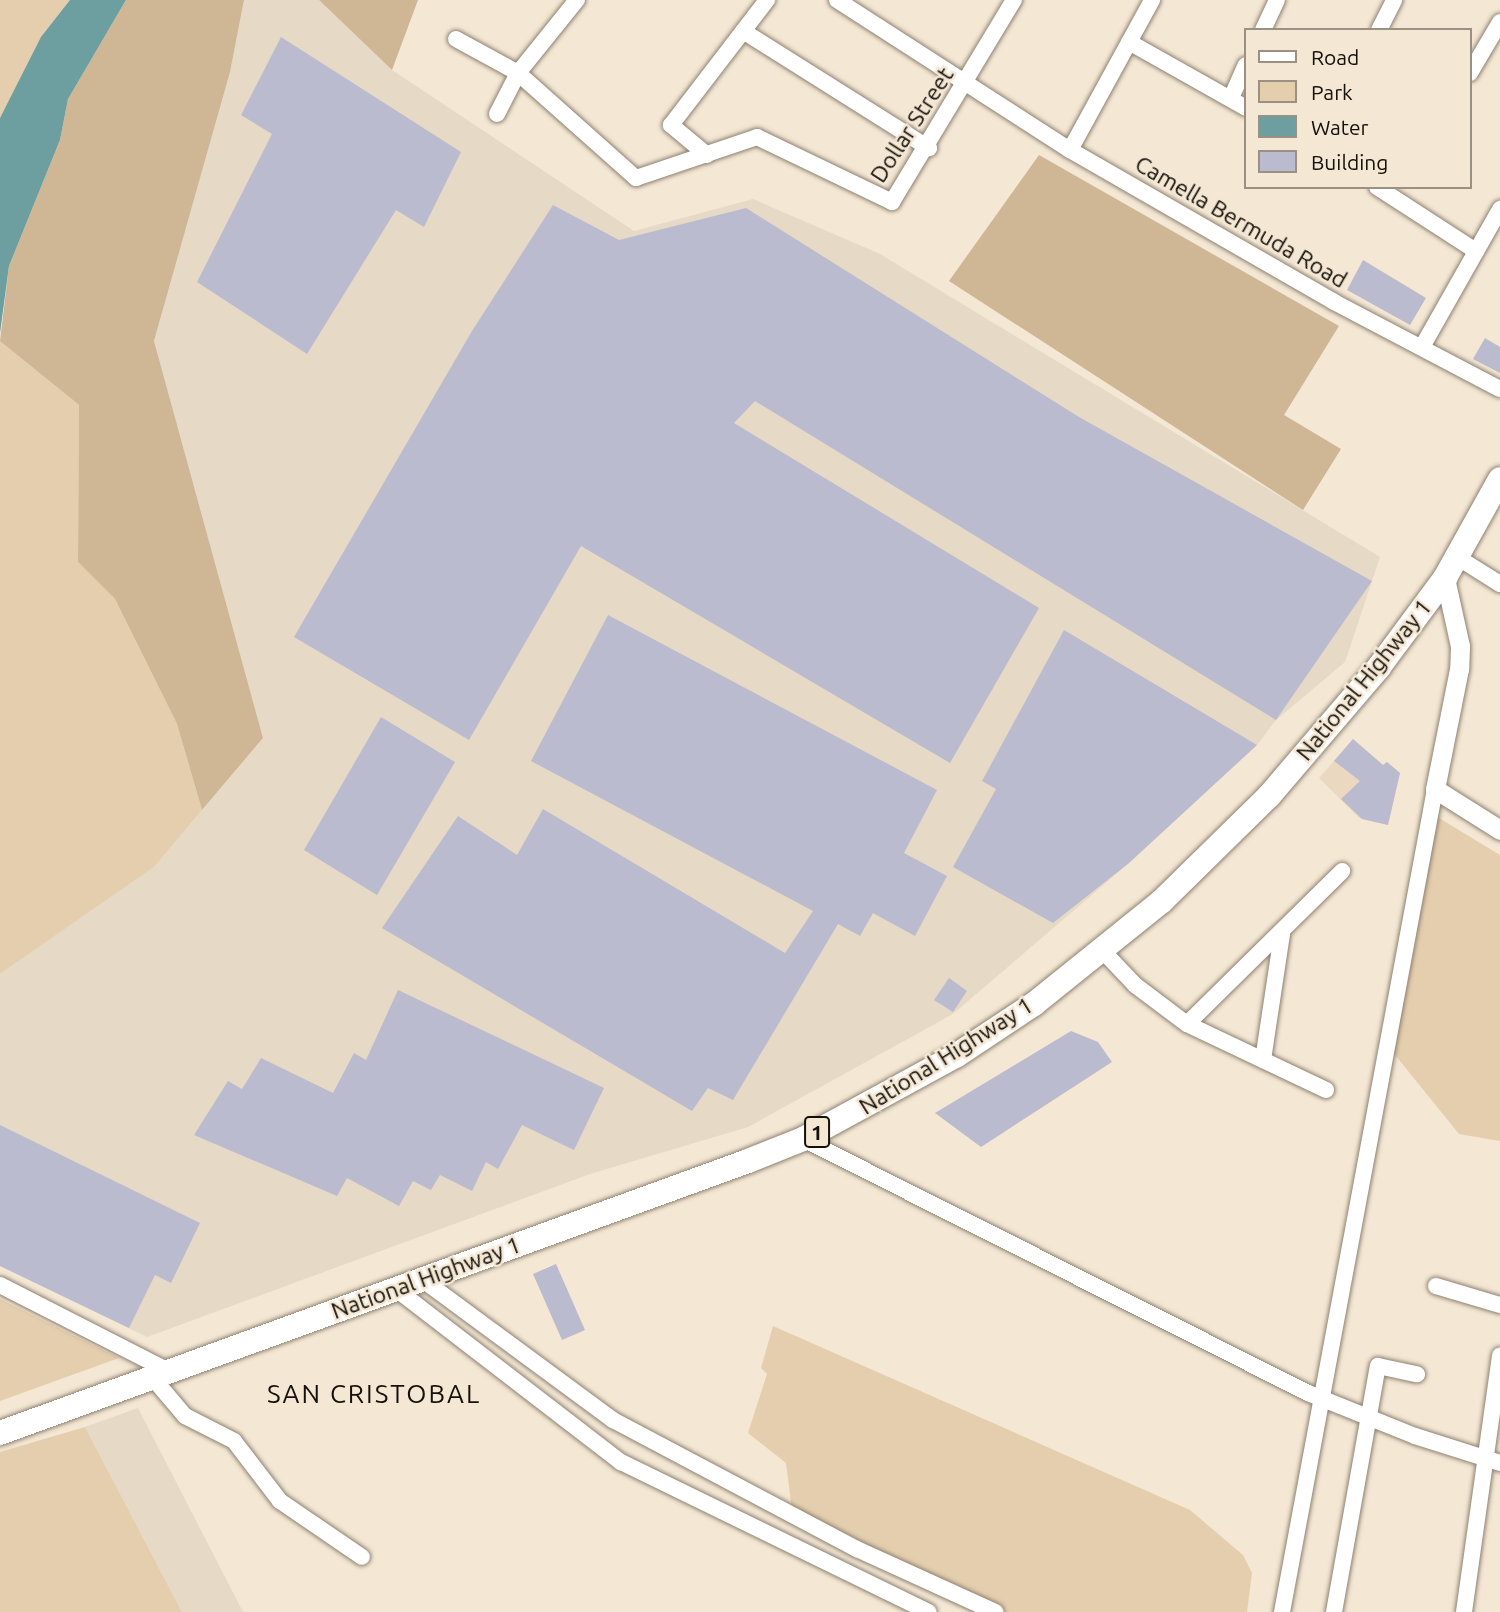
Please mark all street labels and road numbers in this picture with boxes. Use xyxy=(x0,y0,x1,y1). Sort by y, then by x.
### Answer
street label: Dollar Street xyxy=(865,62,959,188)
street label: Camella Bermuda Road xyxy=(1130,150,1352,294)
street label: National Highway 1 xyxy=(1291,594,1437,766)
street label: National Highway 1 xyxy=(854,991,1038,1121)
road number: 1 xyxy=(803,1114,831,1150)
street label: National Highway 1 xyxy=(328,1231,524,1325)

